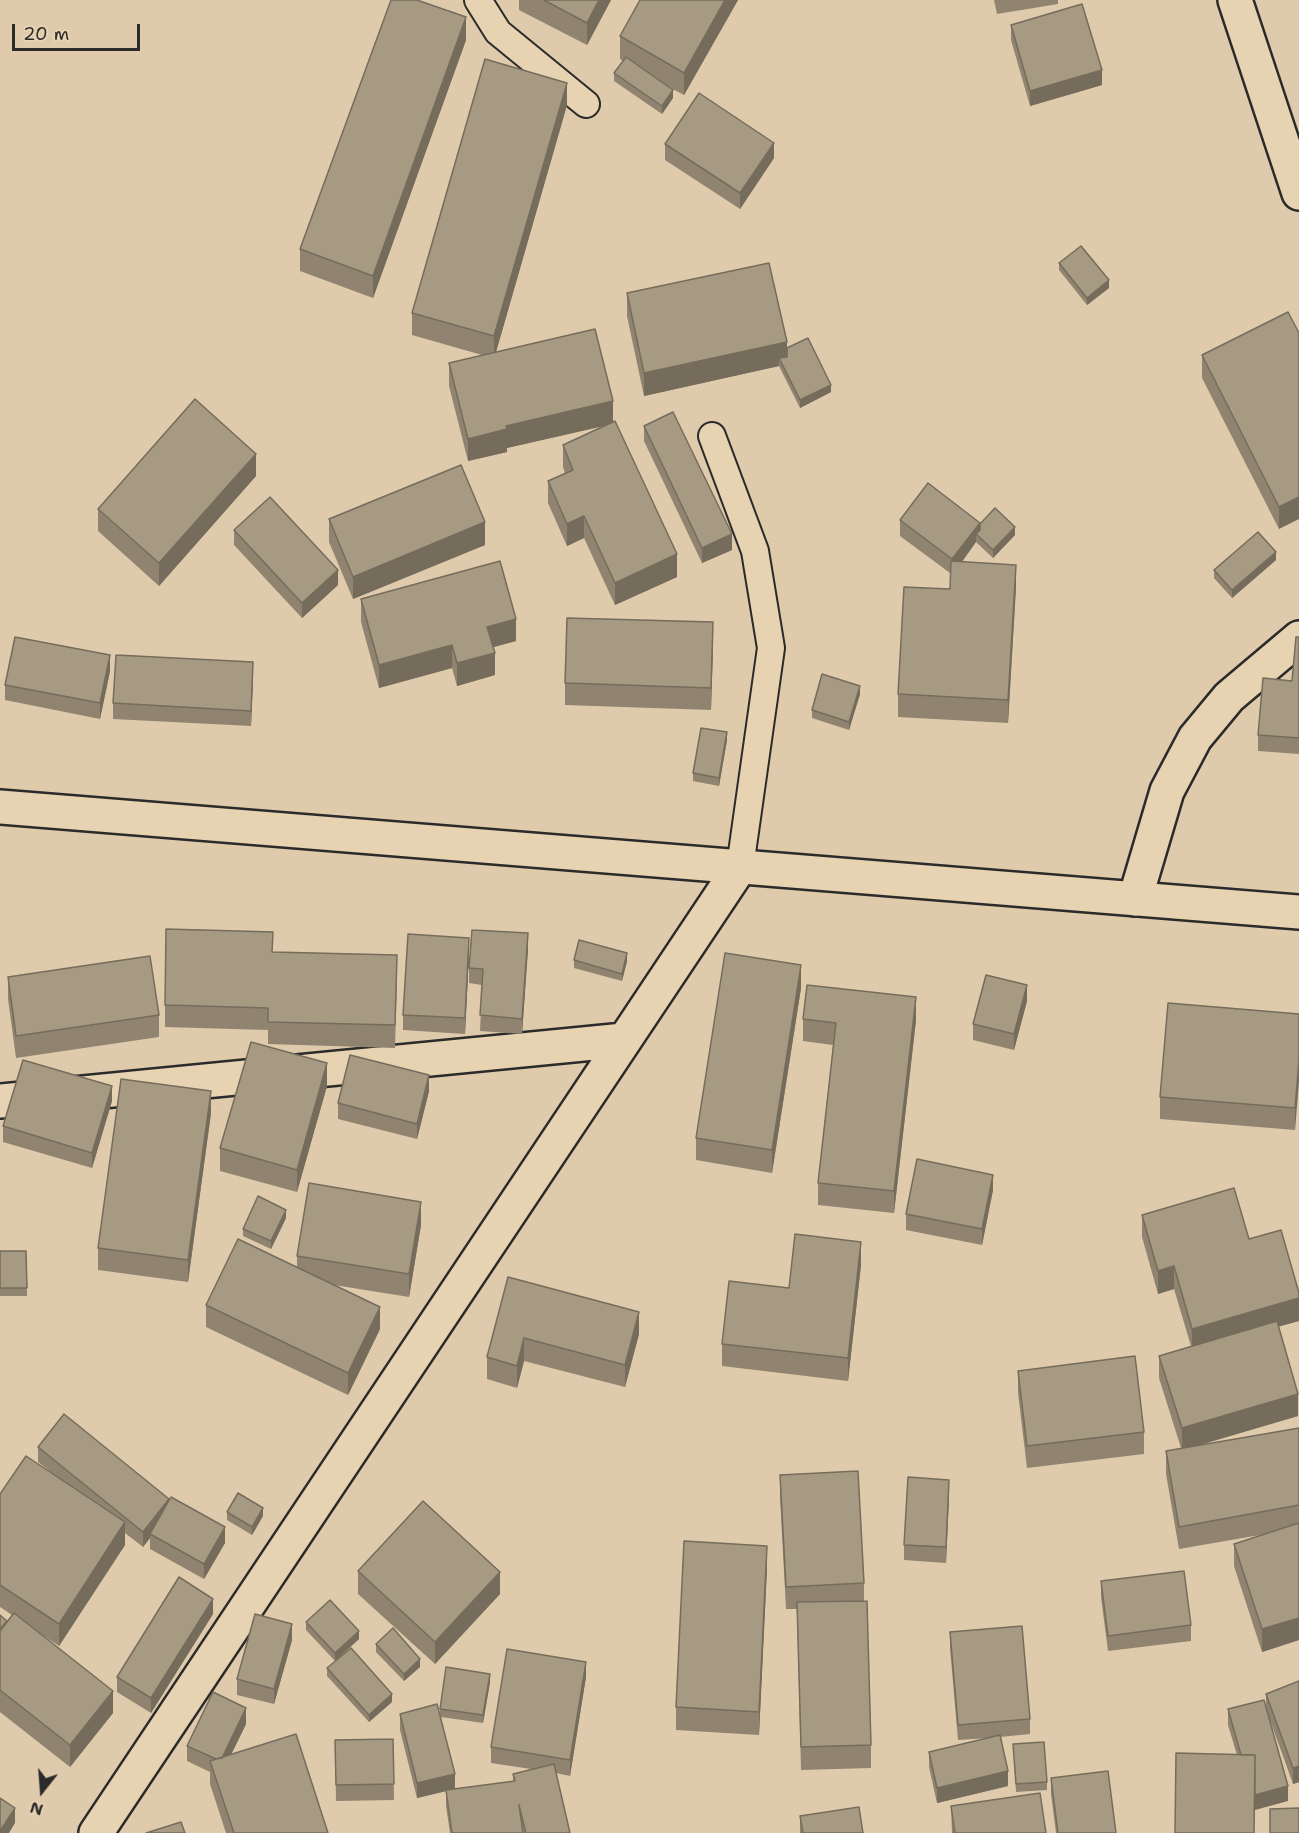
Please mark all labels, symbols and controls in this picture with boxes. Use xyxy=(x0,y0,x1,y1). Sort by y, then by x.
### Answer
scale bar xyxy=(15,12,142,50)
text: 20 m xyxy=(23,22,69,46)
north arrow xyxy=(12,1761,72,1821)
text: N xyxy=(27,1797,46,1821)

